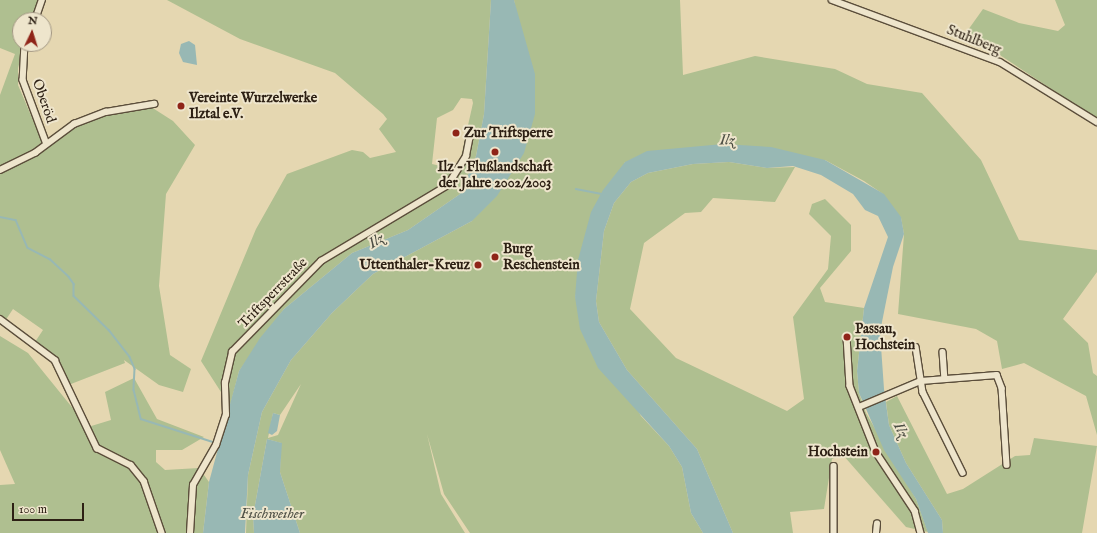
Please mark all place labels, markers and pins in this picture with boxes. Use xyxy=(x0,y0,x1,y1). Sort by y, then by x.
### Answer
place label: Vereinte Wurzelwerke Ilztal e.V. xyxy=(189,90,317,122)
marker: Vereinte Wurzelwerke Ilztal e.V. xyxy=(176,101,186,111)
place label: Zur Triftsperre xyxy=(464,125,553,141)
marker: Zur Triftsperre xyxy=(451,128,461,138)
marker: Ilz - Flußlandschaft der Jahre 2002/2003 xyxy=(490,147,500,157)
place label: Ilz - Flußlandschaft der Jahre 2002/2003 xyxy=(437,159,553,192)
place label: Burg Reschenstein xyxy=(503,241,580,274)
marker: Burg Reschenstein xyxy=(490,252,500,262)
place label: Uttenthaler-Kreuz xyxy=(359,257,470,273)
marker: Uttenthaler-Kreuz xyxy=(473,260,483,270)
place label: Passau, Hochstein xyxy=(855,321,915,354)
marker: Passau, Hochstein xyxy=(842,332,852,342)
place label: Hochstein xyxy=(808,444,868,460)
marker: Hochstein xyxy=(871,447,881,457)

